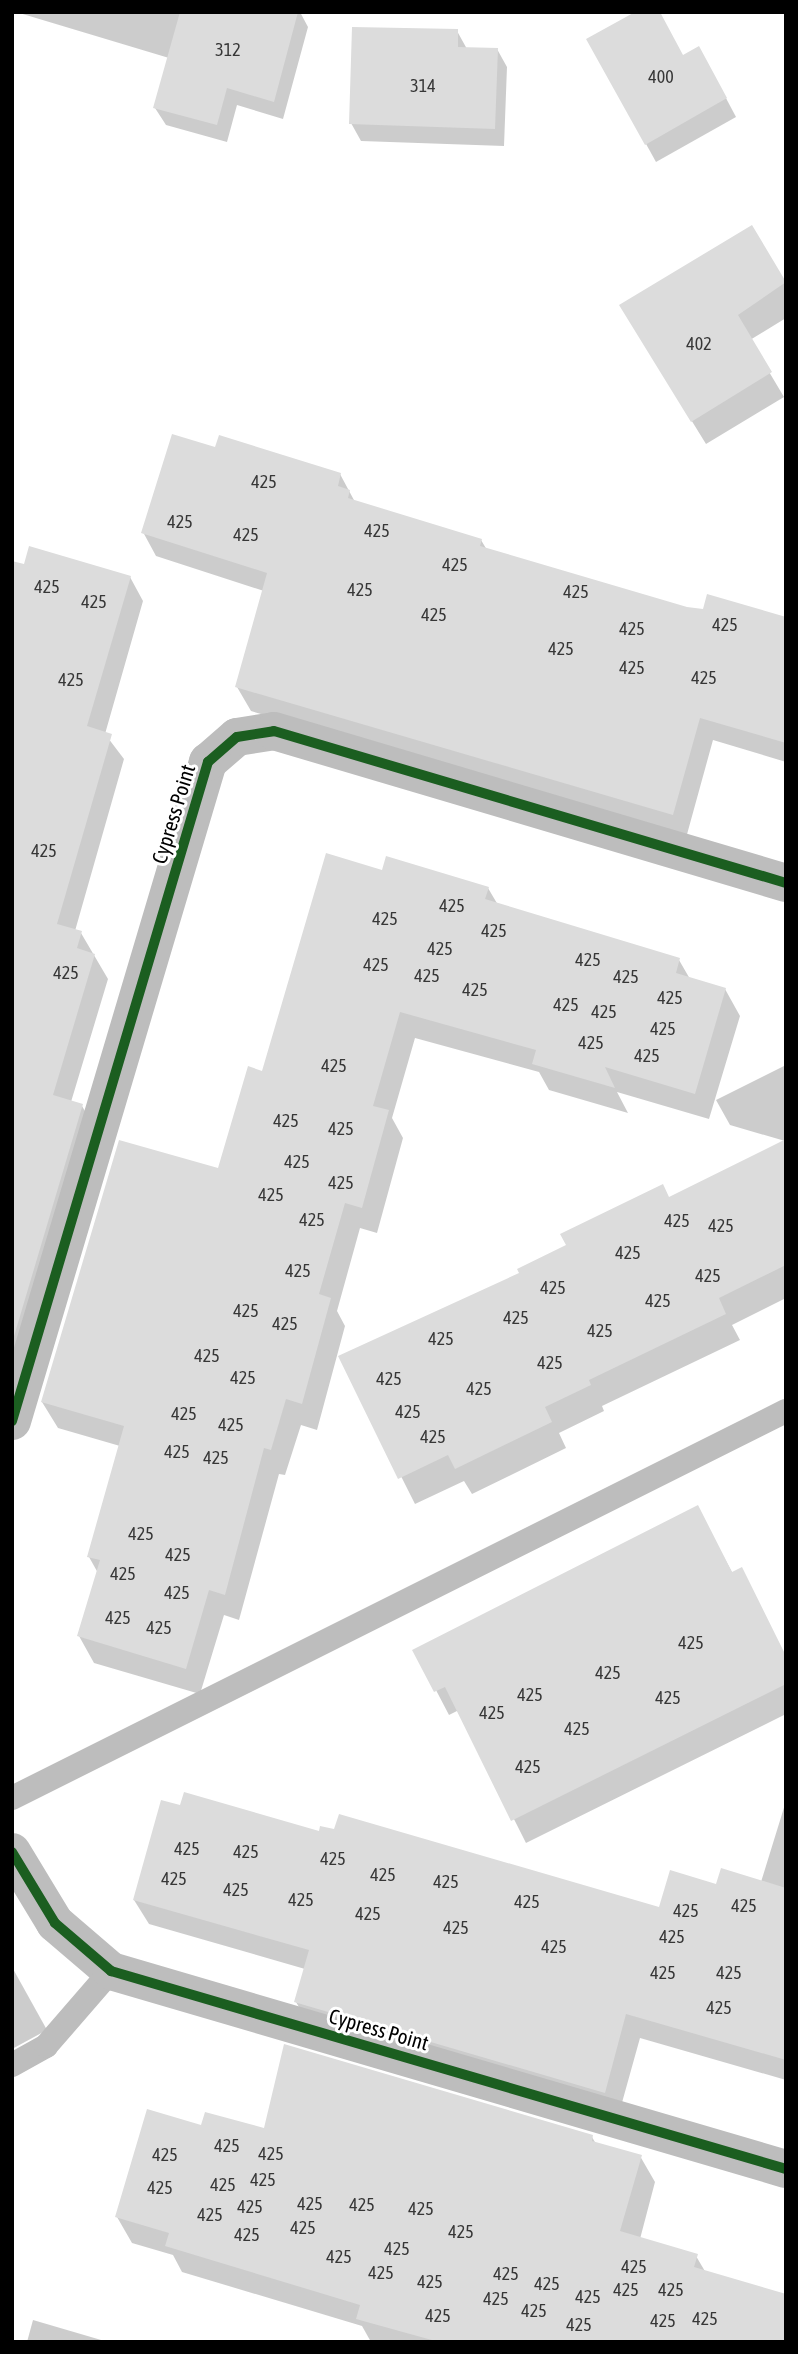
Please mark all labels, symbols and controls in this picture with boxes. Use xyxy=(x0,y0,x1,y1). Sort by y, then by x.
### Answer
house number: 312 xyxy=(215,39,241,61)
house number: 400 xyxy=(648,66,674,88)
house number: 314 xyxy=(410,75,436,97)
house number: 402 xyxy=(686,333,712,355)
house number: 425 xyxy=(251,471,277,493)
house number: 425 xyxy=(167,511,193,533)
house number: 425 xyxy=(364,520,390,542)
house number: 425 xyxy=(233,524,259,546)
house number: 425 xyxy=(442,554,468,576)
house number: 425 xyxy=(34,576,60,598)
house number: 425 xyxy=(347,579,373,601)
house number: 425 xyxy=(563,581,589,603)
house number: 425 xyxy=(81,591,107,613)
house number: 425 xyxy=(421,604,447,626)
house number: 425 xyxy=(712,614,738,636)
house number: 425 xyxy=(619,618,645,640)
house number: 425 xyxy=(548,638,574,660)
house number: 425 xyxy=(619,657,645,679)
house number: 425 xyxy=(691,667,717,689)
house number: 425 xyxy=(58,669,84,691)
street label: Cypress Point xyxy=(146,761,200,867)
house number: 425 xyxy=(31,840,57,862)
house number: 425 xyxy=(439,895,465,917)
house number: 425 xyxy=(372,908,398,930)
house number: 425 xyxy=(481,920,507,942)
house number: 425 xyxy=(427,938,453,960)
house number: 425 xyxy=(575,949,601,971)
house number: 425 xyxy=(363,954,389,976)
house number: 425 xyxy=(53,962,79,984)
house number: 425 xyxy=(414,965,440,987)
house number: 425 xyxy=(613,966,639,988)
house number: 425 xyxy=(462,979,488,1001)
house number: 425 xyxy=(657,987,683,1009)
house number: 425 xyxy=(553,994,579,1016)
house number: 425 xyxy=(591,1001,617,1023)
house number: 425 xyxy=(650,1018,676,1040)
house number: 425 xyxy=(578,1032,604,1054)
house number: 425 xyxy=(634,1045,660,1067)
house number: 425 xyxy=(321,1055,347,1077)
house number: 425 xyxy=(273,1110,299,1132)
house number: 425 xyxy=(328,1118,354,1140)
house number: 425 xyxy=(284,1151,310,1173)
house number: 425 xyxy=(328,1172,354,1194)
house number: 425 xyxy=(258,1184,284,1206)
house number: 425 xyxy=(299,1209,325,1231)
house number: 425 xyxy=(664,1210,690,1232)
house number: 425 xyxy=(708,1215,734,1237)
house number: 425 xyxy=(615,1242,641,1264)
house number: 425 xyxy=(285,1260,311,1282)
house number: 425 xyxy=(695,1265,721,1287)
house number: 425 xyxy=(540,1277,566,1299)
house number: 425 xyxy=(645,1290,671,1312)
house number: 425 xyxy=(233,1300,259,1322)
house number: 425 xyxy=(503,1307,529,1329)
house number: 425 xyxy=(272,1313,298,1335)
house number: 425 xyxy=(587,1320,613,1342)
house number: 425 xyxy=(428,1328,454,1350)
house number: 425 xyxy=(194,1345,220,1367)
house number: 425 xyxy=(537,1352,563,1374)
house number: 425 xyxy=(230,1367,256,1389)
house number: 425 xyxy=(376,1368,402,1390)
house number: 425 xyxy=(466,1378,492,1400)
house number: 425 xyxy=(395,1401,421,1423)
house number: 425 xyxy=(171,1403,197,1425)
house number: 425 xyxy=(218,1414,244,1436)
house number: 425 xyxy=(420,1426,446,1448)
house number: 425 xyxy=(164,1441,190,1463)
house number: 425 xyxy=(203,1447,229,1469)
house number: 425 xyxy=(128,1523,154,1545)
house number: 425 xyxy=(165,1544,191,1566)
house number: 425 xyxy=(110,1563,136,1585)
house number: 425 xyxy=(164,1582,190,1604)
house number: 425 xyxy=(105,1607,131,1629)
house number: 425 xyxy=(146,1617,172,1639)
house number: 425 xyxy=(678,1632,704,1654)
house number: 425 xyxy=(595,1662,621,1684)
house number: 425 xyxy=(517,1684,543,1706)
house number: 425 xyxy=(655,1687,681,1709)
house number: 425 xyxy=(479,1702,505,1724)
house number: 425 xyxy=(564,1718,590,1740)
house number: 425 xyxy=(515,1756,541,1778)
house number: 425 xyxy=(174,1838,200,1860)
house number: 425 xyxy=(233,1841,259,1863)
house number: 425 xyxy=(320,1848,346,1870)
house number: 425 xyxy=(370,1864,396,1886)
house number: 425 xyxy=(161,1868,187,1890)
house number: 425 xyxy=(433,1871,459,1893)
house number: 425 xyxy=(223,1879,249,1901)
house number: 425 xyxy=(288,1889,314,1911)
house number: 425 xyxy=(514,1891,540,1913)
house number: 425 xyxy=(731,1895,757,1917)
house number: 425 xyxy=(673,1900,699,1922)
house number: 425 xyxy=(355,1903,381,1925)
house number: 425 xyxy=(443,1917,469,1939)
house number: 425 xyxy=(659,1926,685,1948)
house number: 425 xyxy=(541,1936,567,1958)
house number: 425 xyxy=(650,1962,676,1984)
house number: 425 xyxy=(716,1962,742,1984)
house number: 425 xyxy=(706,1997,732,2019)
street label: Cypress Point xyxy=(326,2003,432,2055)
house number: 425 xyxy=(214,2135,240,2157)
house number: 425 xyxy=(258,2143,284,2165)
house number: 425 xyxy=(152,2144,178,2166)
house number: 425 xyxy=(250,2169,276,2191)
house number: 425 xyxy=(210,2174,236,2196)
house number: 425 xyxy=(147,2177,173,2199)
house number: 425 xyxy=(297,2193,323,2215)
house number: 425 xyxy=(349,2194,375,2216)
house number: 425 xyxy=(237,2196,263,2218)
house number: 425 xyxy=(408,2198,434,2220)
house number: 425 xyxy=(197,2204,223,2226)
house number: 425 xyxy=(290,2217,316,2239)
house number: 425 xyxy=(448,2221,474,2243)
house number: 425 xyxy=(234,2224,260,2246)
house number: 425 xyxy=(384,2238,410,2260)
house number: 425 xyxy=(326,2246,352,2268)
house number: 425 xyxy=(621,2256,647,2278)
house number: 425 xyxy=(368,2262,394,2284)
house number: 425 xyxy=(493,2263,519,2285)
house number: 425 xyxy=(417,2271,443,2293)
house number: 425 xyxy=(534,2273,560,2295)
house number: 425 xyxy=(613,2279,639,2301)
house number: 425 xyxy=(658,2279,684,2301)
house number: 425 xyxy=(575,2286,601,2308)
house number: 425 xyxy=(483,2288,509,2310)
house number: 425 xyxy=(521,2300,547,2322)
house number: 425 xyxy=(425,2305,451,2327)
house number: 425 xyxy=(692,2308,718,2330)
house number: 425 xyxy=(650,2310,676,2332)
house number: 425 xyxy=(566,2314,592,2336)

